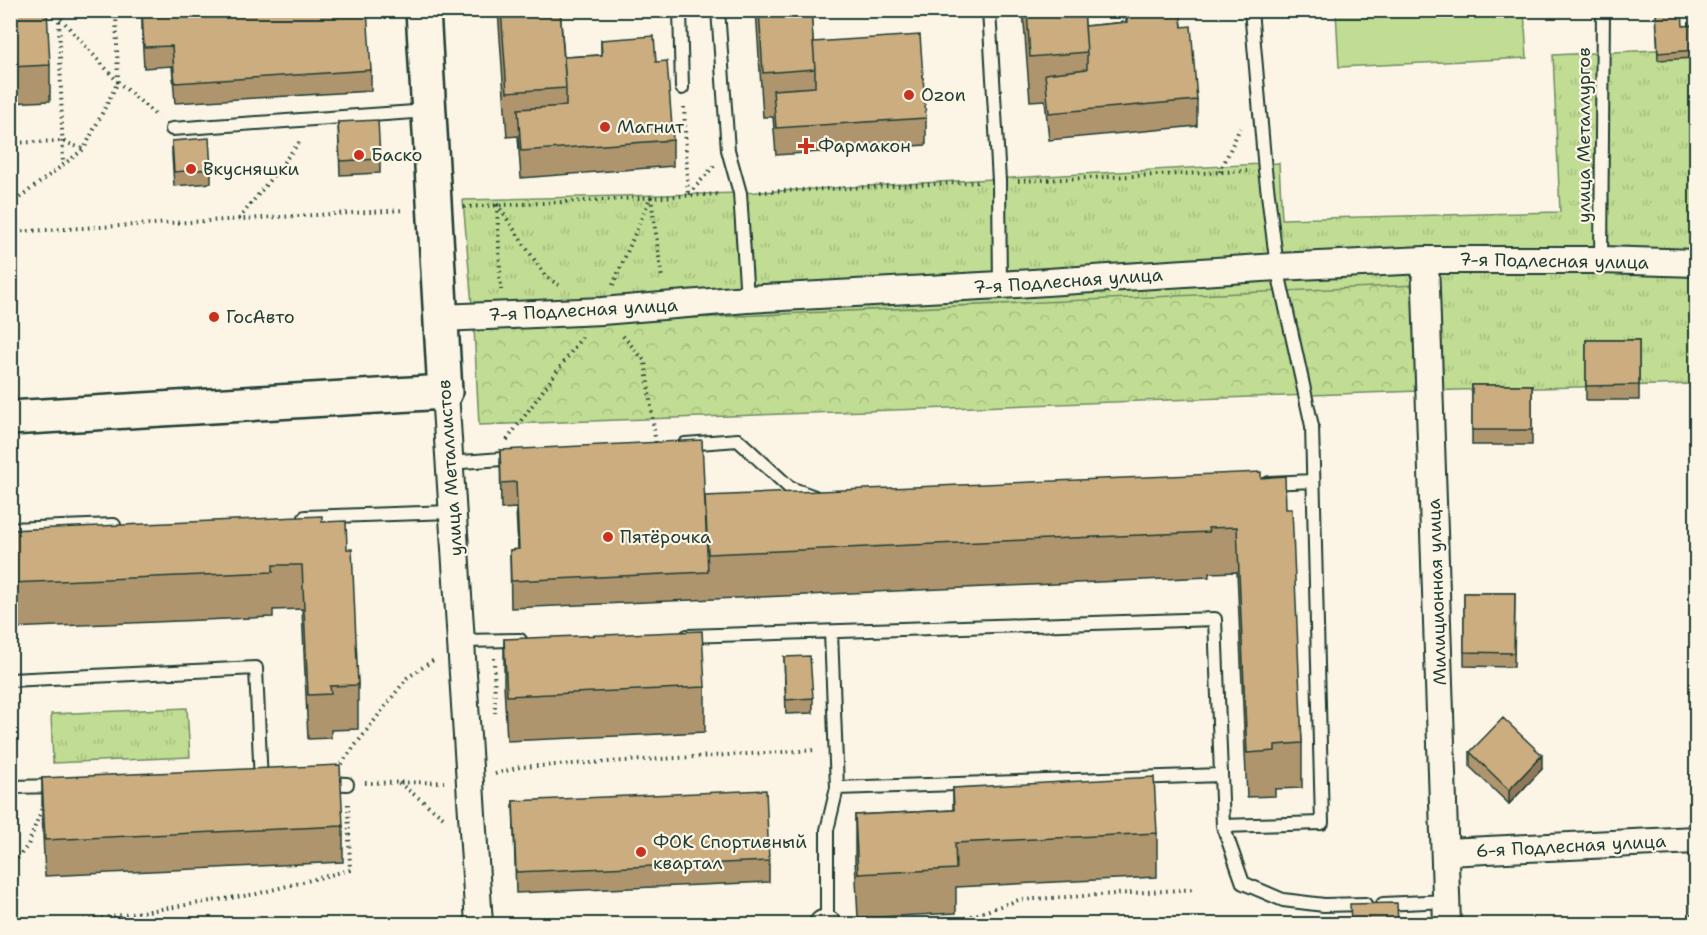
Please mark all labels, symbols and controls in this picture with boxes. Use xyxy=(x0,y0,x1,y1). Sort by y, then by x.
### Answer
street label: улица Металлургов xyxy=(1572,47,1596,223)
place label: Ozon xyxy=(921,83,966,107)
marker: Ozon xyxy=(902,88,916,102)
place label: Магнит xyxy=(617,115,685,139)
marker: Магнит xyxy=(598,120,612,134)
place label: Фармакон xyxy=(818,134,911,158)
marker: Фармакон xyxy=(799,139,813,153)
place label: Баско xyxy=(371,143,422,167)
marker: Баско xyxy=(352,148,366,162)
place label: Вкусняшки xyxy=(203,157,300,181)
marker: Вкусняшки xyxy=(184,162,198,176)
street label: 7-я Подлесная улица xyxy=(1459,247,1649,275)
street label: 7-я Подлесная улица xyxy=(972,262,1164,300)
street label: 7-я Подлесная улица xyxy=(488,293,678,327)
place label: ГосАвто xyxy=(226,305,295,329)
marker: ГосАвто xyxy=(207,310,221,324)
street label: улица Металлистов xyxy=(432,379,468,557)
street label: Милиционная улица xyxy=(1422,498,1452,686)
place label: Пятёрочка xyxy=(620,525,711,549)
marker: Пятёрочка xyxy=(601,530,615,544)
street label: 6-я Подлесная улица xyxy=(1475,829,1667,863)
place label: ФОК Спортивный квартал xyxy=(653,830,807,875)
marker: ФОК Спортивный квартал xyxy=(634,845,648,859)

